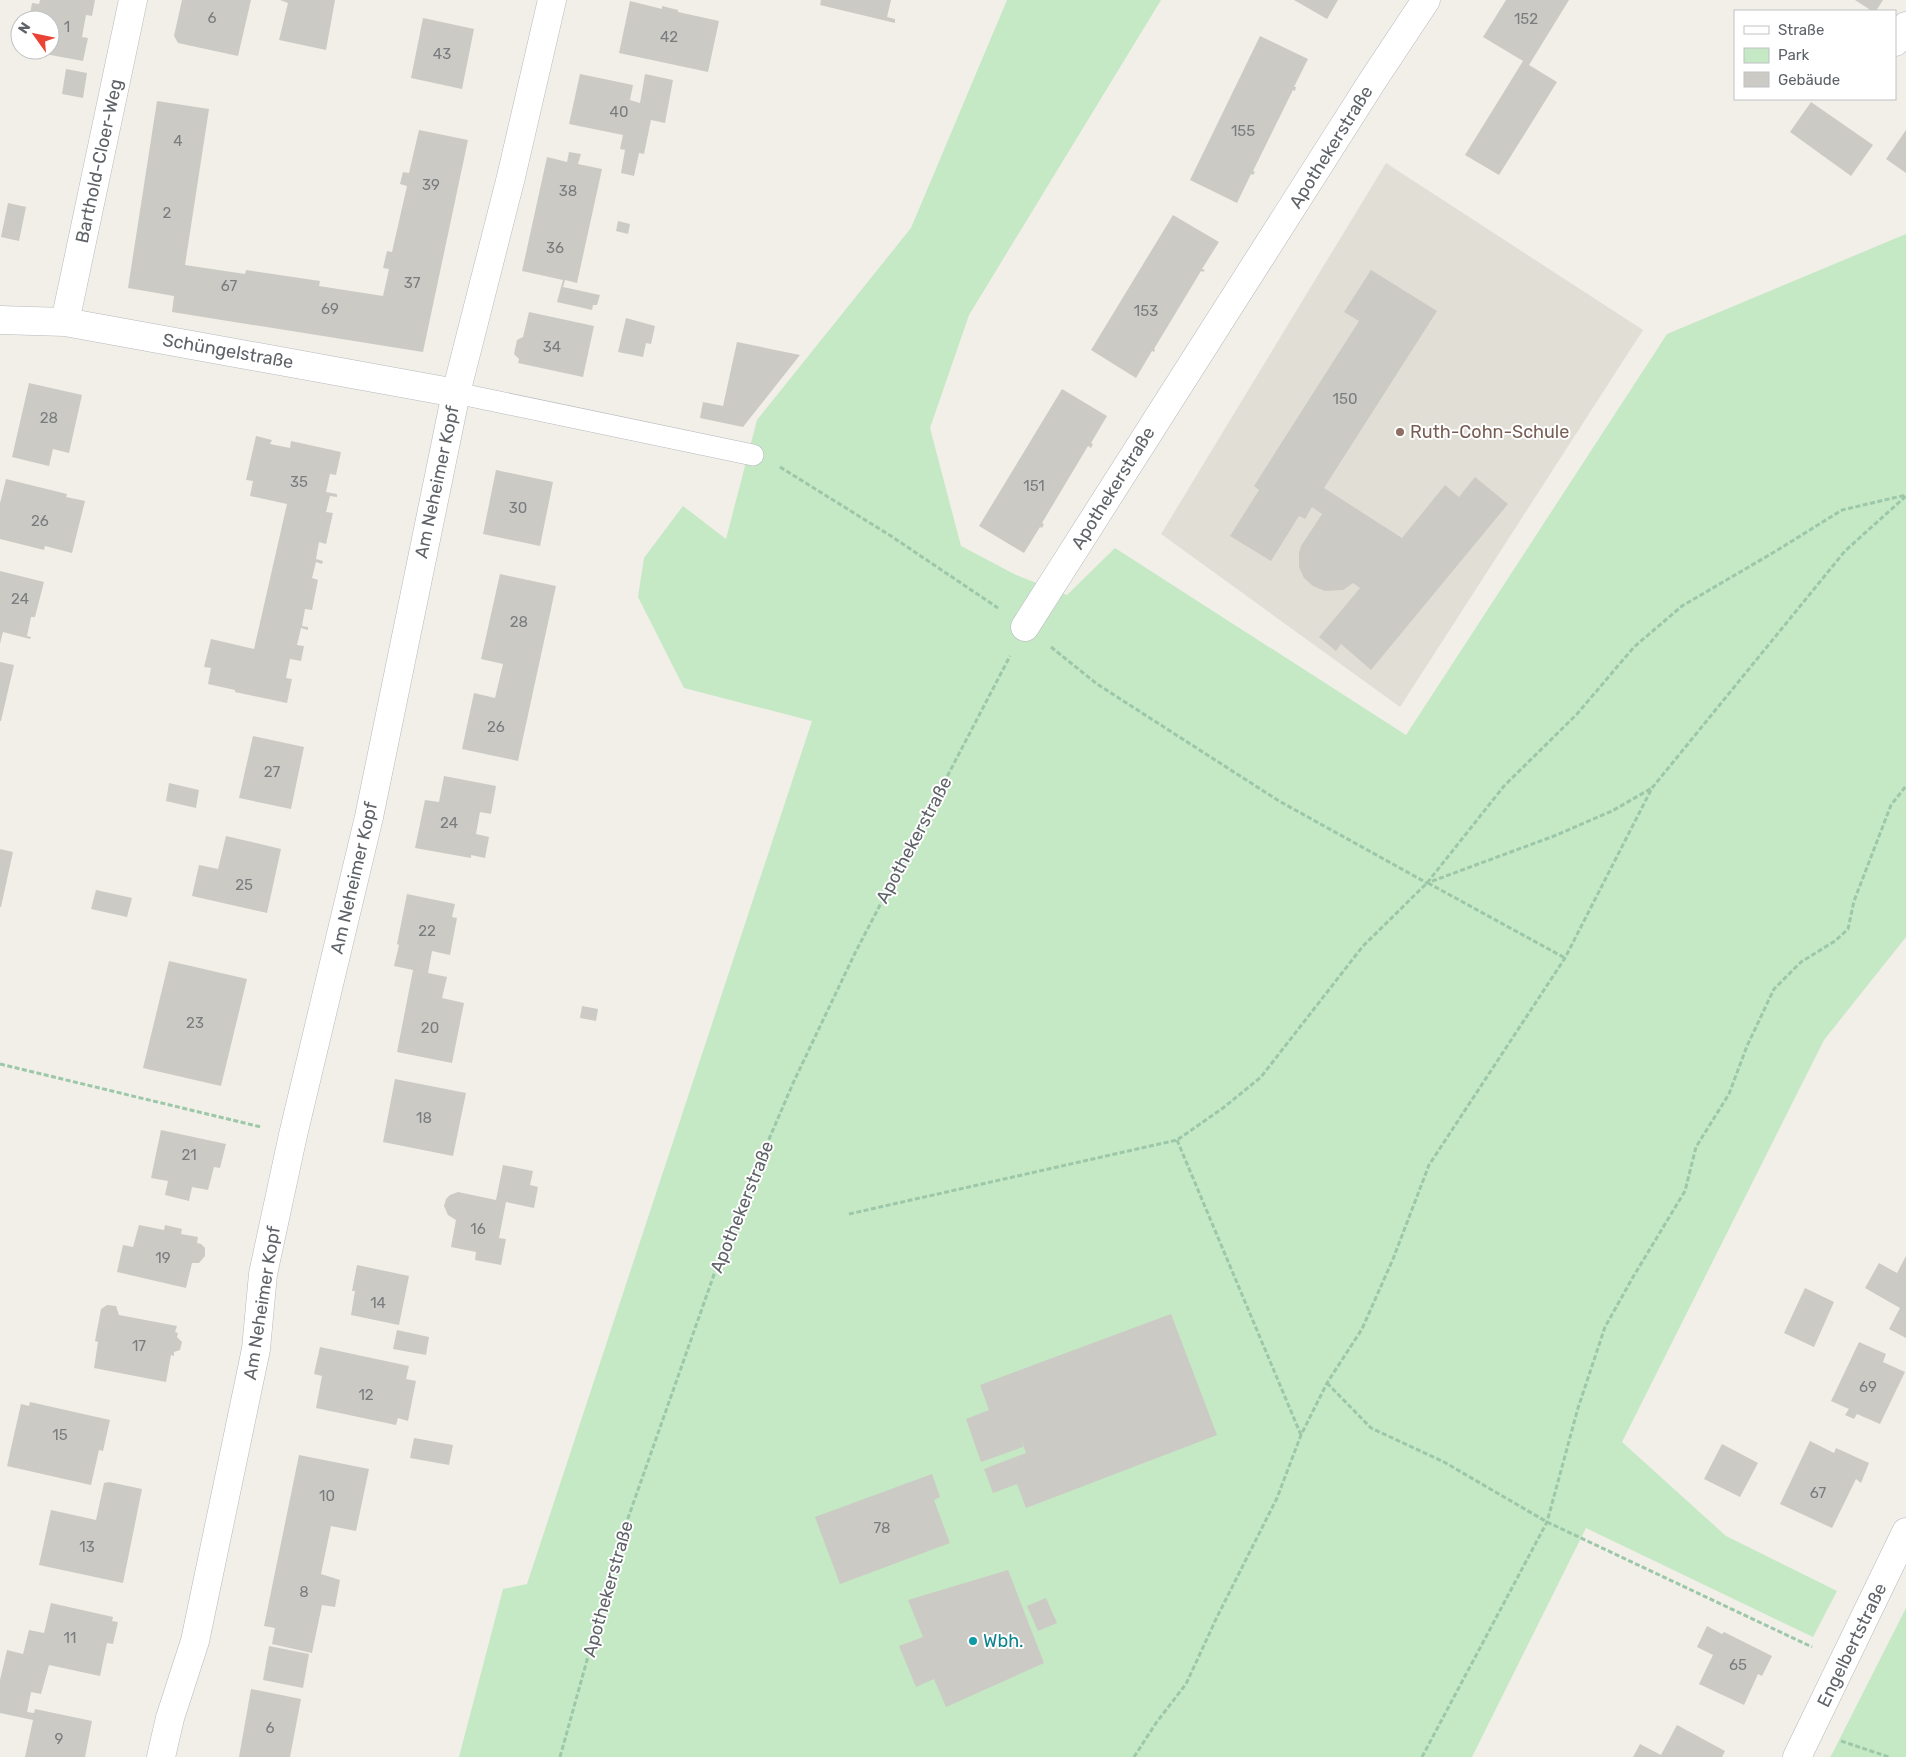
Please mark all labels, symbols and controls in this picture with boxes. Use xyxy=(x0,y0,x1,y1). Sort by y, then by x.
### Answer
house number: 6 xyxy=(207,9,217,27)
north arrow xyxy=(10,10,60,60)
house number: 152 xyxy=(1514,10,1538,28)
legend xyxy=(1734,10,1896,100)
house number: 1 xyxy=(64,18,70,36)
text: N xyxy=(15,19,34,37)
text: Straße xyxy=(1778,21,1824,39)
house number: 42 xyxy=(660,28,678,46)
house number: 43 xyxy=(433,45,451,63)
text: Park xyxy=(1778,46,1809,64)
text: Gebäude xyxy=(1778,71,1840,89)
street label: Barthold-Cloer-Weg xyxy=(71,77,127,245)
street label: Apothekerstraße xyxy=(1284,82,1378,212)
house number: 40 xyxy=(610,103,628,121)
house number: 155 xyxy=(1231,122,1255,140)
house number: 4 xyxy=(173,132,183,150)
house number: 39 xyxy=(422,176,440,194)
house number: 38 xyxy=(559,182,577,200)
house number: 2 xyxy=(163,204,172,222)
house number: 36 xyxy=(546,239,564,257)
house number: 37 xyxy=(404,274,421,292)
house number: 67 xyxy=(221,277,237,295)
house number: 69 xyxy=(321,300,339,318)
house number: 153 xyxy=(1134,302,1158,320)
street label: Schüngelstraße xyxy=(161,329,295,373)
house number: 34 xyxy=(543,338,561,356)
house number: 150 xyxy=(1333,390,1357,408)
street label: Am Neheimer Kopf xyxy=(410,404,464,560)
house number: 28 xyxy=(40,409,58,427)
place label: Ruth-Cohn-Schule xyxy=(1410,421,1569,443)
street label: Apothekerstraße xyxy=(1066,423,1160,553)
marker: Ruth-Cohn-Schule xyxy=(1394,426,1406,438)
house number: 35 xyxy=(290,473,308,491)
house number: 151 xyxy=(1023,477,1045,495)
house number: 30 xyxy=(509,499,527,517)
house number: 26 xyxy=(31,512,49,530)
house number: 24 xyxy=(11,590,29,608)
house number: 28 xyxy=(510,613,528,631)
house number: 26 xyxy=(487,718,505,736)
house number: 27 xyxy=(264,763,281,781)
street label: Apothekerstraße xyxy=(871,773,957,907)
street label: Am Neheimer Kopf xyxy=(326,800,382,956)
house number: 24 xyxy=(440,814,458,832)
house number: 25 xyxy=(235,876,253,894)
house number: 22 xyxy=(418,922,436,940)
house number: 23 xyxy=(186,1014,204,1032)
house number: 20 xyxy=(421,1019,439,1037)
house number: 18 xyxy=(416,1109,432,1127)
street label: Apothekerstraße xyxy=(706,1138,778,1276)
house number: 21 xyxy=(181,1146,197,1164)
house number: 16 xyxy=(470,1220,486,1238)
street label: Am Neheimer Kopf xyxy=(239,1224,285,1382)
house number: 19 xyxy=(155,1249,171,1267)
house number: 14 xyxy=(370,1294,386,1312)
house number: 17 xyxy=(132,1337,146,1355)
house number: 69 xyxy=(1859,1378,1877,1396)
house number: 12 xyxy=(358,1386,374,1404)
house number: 15 xyxy=(52,1426,68,1444)
house number: 67 xyxy=(1810,1484,1826,1502)
house number: 10 xyxy=(319,1487,335,1505)
street label: Apothekerstraße xyxy=(578,1518,638,1660)
house number: 78 xyxy=(873,1519,891,1537)
house number: 13 xyxy=(79,1538,95,1556)
street label: Engelbertstraße xyxy=(1812,1579,1892,1711)
house number: 8 xyxy=(299,1583,309,1601)
house number: 11 xyxy=(64,1629,76,1647)
place label: Wbh. xyxy=(983,1630,1024,1652)
marker: Wbh. xyxy=(967,1635,979,1647)
house number: 65 xyxy=(1729,1656,1747,1674)
house number: 6 xyxy=(265,1719,275,1737)
house number: 9 xyxy=(55,1730,64,1748)

